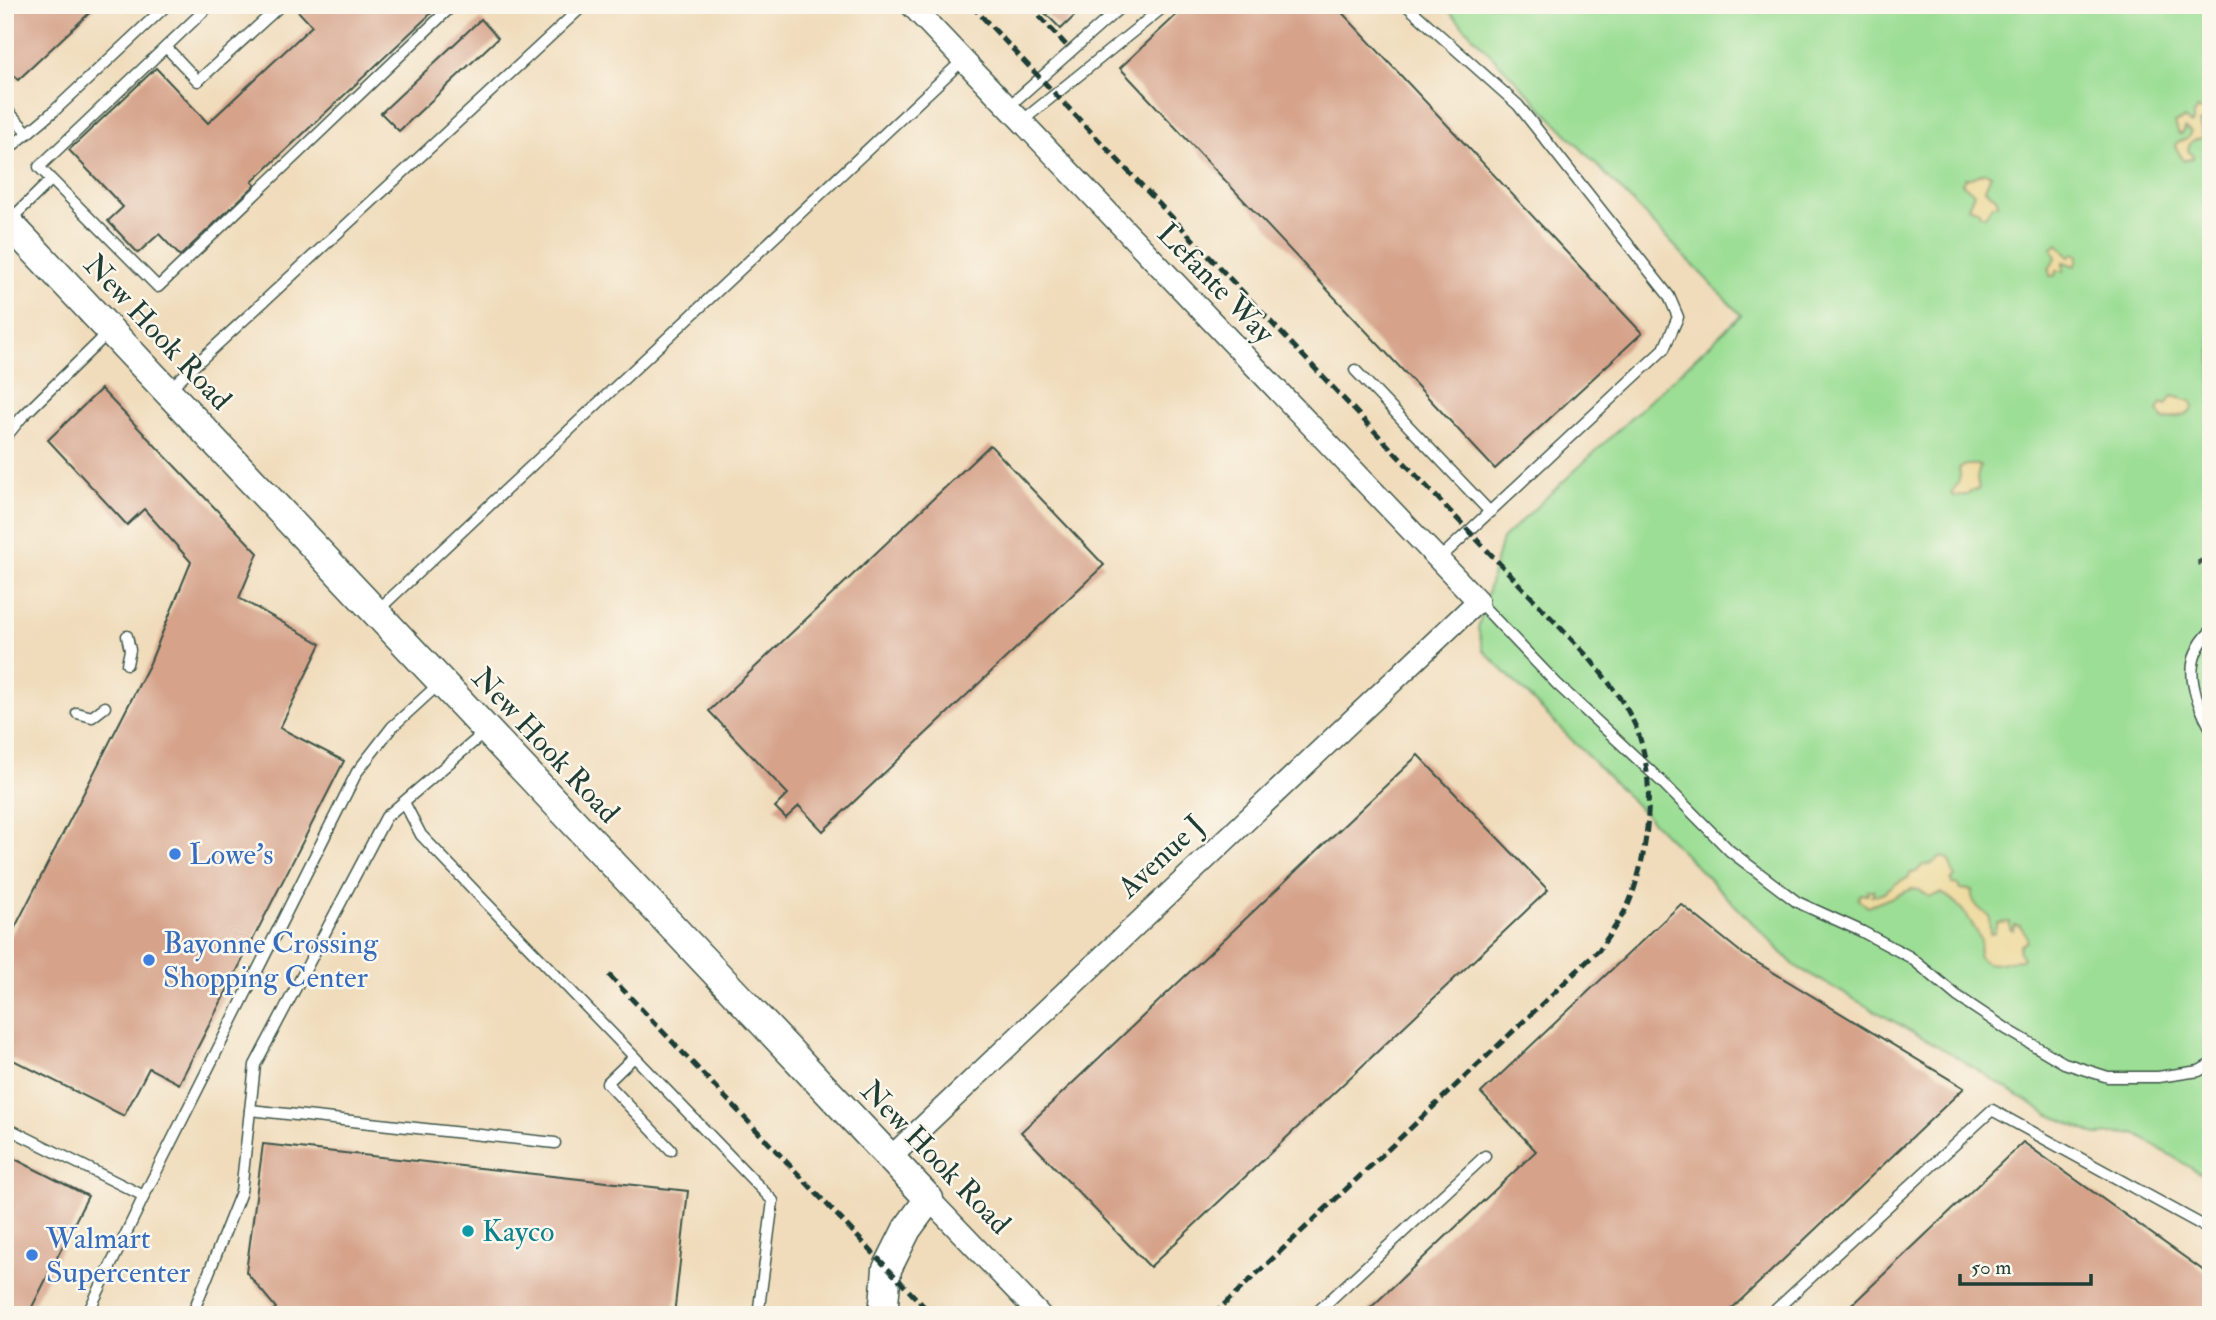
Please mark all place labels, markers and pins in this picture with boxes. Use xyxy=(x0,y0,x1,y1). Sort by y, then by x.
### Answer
place label: Lowe's xyxy=(189,836,273,873)
marker: Lowe's xyxy=(167,846,183,862)
place label: Bayonne Crossing Shopping Center xyxy=(163,925,379,996)
marker: Bayonne Crossing Shopping Center xyxy=(141,952,157,968)
place label: Kayco xyxy=(482,1213,554,1250)
place label: Walmart Supercenter xyxy=(45,1220,190,1291)
marker: Kayco xyxy=(460,1223,476,1239)
marker: Walmart Supercenter xyxy=(24,1247,40,1263)

